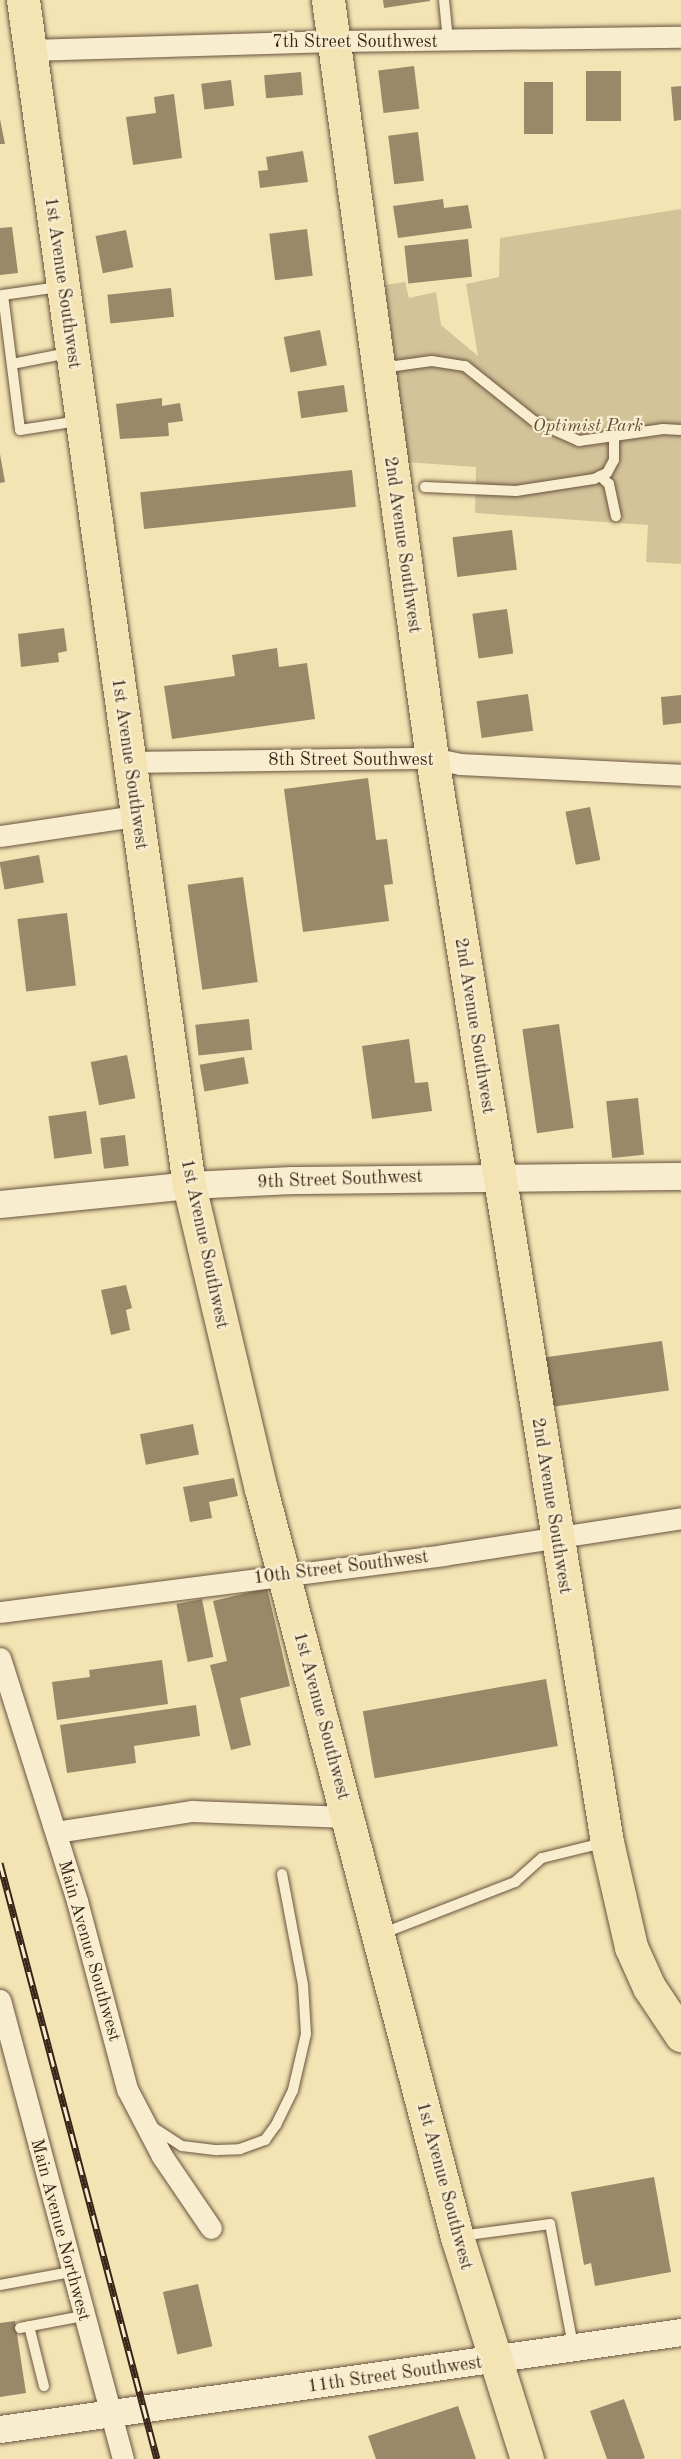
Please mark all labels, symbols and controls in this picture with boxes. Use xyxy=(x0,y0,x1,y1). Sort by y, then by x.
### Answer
street label: 7th Street Southwest xyxy=(272,31,438,53)
street label: 1st Avenue Southwest xyxy=(39,196,85,370)
park label: Optimist Park xyxy=(533,415,643,437)
street label: 2nd Avenue Southwest xyxy=(379,455,425,635)
street label: 1st Avenue Southwest xyxy=(106,677,152,851)
street label: 8th Street Southwest xyxy=(268,749,434,771)
street label: 2nd Avenue Southwest xyxy=(449,936,499,1116)
street label: 1st Avenue Southwest xyxy=(175,1157,233,1331)
street label: 9th Street Southwest xyxy=(257,1166,423,1194)
street label: 2nd Avenue Southwest xyxy=(526,1416,576,1596)
street label: 10th Street Southwest xyxy=(252,1547,430,1589)
street label: 1st Avenue Southwest xyxy=(288,1630,354,1802)
street label: Main Avenue Southwest xyxy=(53,1858,125,2044)
street label: 1st Avenue Southwest xyxy=(411,2100,477,2272)
street label: Main Avenue Northwest xyxy=(25,2137,95,2323)
street label: 11th Street Southwest xyxy=(306,2352,484,2398)

